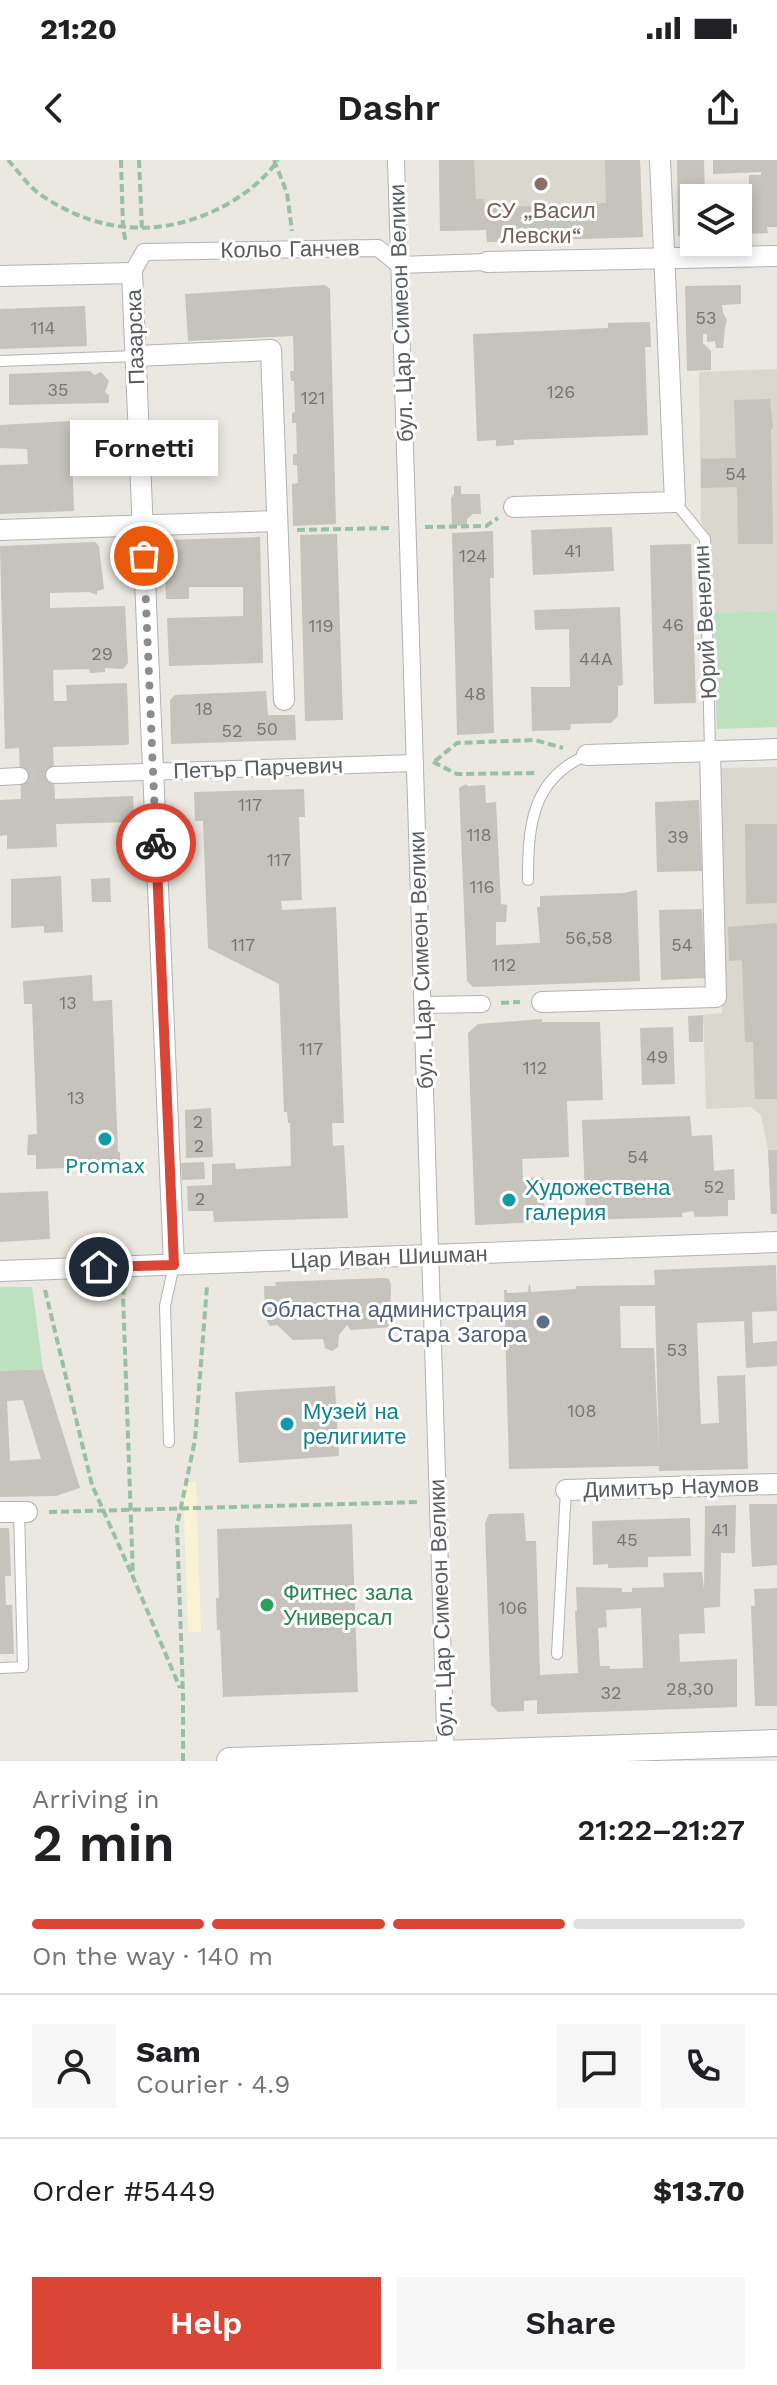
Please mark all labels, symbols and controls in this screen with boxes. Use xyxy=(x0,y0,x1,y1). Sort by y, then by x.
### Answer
text: 21:20 xyxy=(40,11,117,46)
icon: back xyxy=(32,86,76,130)
icon: share xyxy=(701,86,745,130)
text: Dashr xyxy=(337,87,440,129)
marker: СУ „Васил Левски“ xyxy=(532,175,550,193)
street label: бул. Цар Симеон Велики xyxy=(384,184,418,442)
map controls xyxy=(680,184,752,256)
button: layers xyxy=(680,184,752,256)
place label: СУ „Васил Левски“ xyxy=(486,198,596,248)
street label: Кольо Ганчев xyxy=(220,235,360,263)
street label: Пазарска xyxy=(121,288,149,385)
house number: 53 xyxy=(696,307,716,328)
house number: 114 xyxy=(30,317,56,338)
house number: 35 xyxy=(48,379,68,400)
house number: 126 xyxy=(547,381,575,402)
house number: 121 xyxy=(301,387,325,408)
callout: Fornetti xyxy=(70,420,218,476)
text: Fornetti xyxy=(94,433,194,463)
house number: 54 xyxy=(725,463,747,484)
pin xyxy=(110,522,178,590)
icon: bag xyxy=(122,534,166,578)
house number: 41 xyxy=(564,540,582,561)
street label: Юрий Венелин xyxy=(688,544,722,700)
house number: 124 xyxy=(459,545,487,566)
house number: 46 xyxy=(662,614,684,635)
house number: 119 xyxy=(308,615,334,636)
house number: 29 xyxy=(91,643,113,664)
house number: 44A xyxy=(579,648,613,669)
house number: 48 xyxy=(464,683,486,704)
house number: 18 xyxy=(195,698,213,719)
house number: 50 xyxy=(256,718,278,739)
house number: 52 xyxy=(222,720,242,741)
street label: Петър Парчевич xyxy=(173,753,343,783)
house number: 117 xyxy=(238,794,262,815)
courier xyxy=(116,803,196,883)
icon: bike xyxy=(134,821,178,865)
house number: 118 xyxy=(466,824,492,845)
house number: 39 xyxy=(667,826,689,847)
street label: бул. Цар Симеон Велики xyxy=(404,831,438,1089)
house number: 117 xyxy=(267,849,291,870)
house number: 116 xyxy=(470,876,494,897)
house number: 56,58 xyxy=(565,927,613,948)
house number: 117 xyxy=(231,934,255,955)
house number: 54 xyxy=(671,934,693,955)
house number: 112 xyxy=(492,954,516,975)
house number: 13 xyxy=(59,992,77,1013)
house number: 117 xyxy=(299,1038,323,1059)
house number: 49 xyxy=(646,1046,668,1067)
house number: 112 xyxy=(523,1057,547,1078)
house number: 13 xyxy=(67,1087,85,1108)
house number: 2 xyxy=(193,1111,203,1132)
marker: Promax xyxy=(96,1130,114,1148)
house number: 2 xyxy=(194,1135,204,1156)
house number: 54 xyxy=(627,1146,649,1167)
place label: Promax xyxy=(65,1153,145,1178)
place label: Художествена галерия xyxy=(525,1175,671,1225)
house number: 52 xyxy=(704,1176,724,1197)
house number: 2 xyxy=(195,1188,205,1209)
marker: Художествена галерия xyxy=(500,1191,518,1209)
pin xyxy=(65,1233,133,1301)
street label: Цар Иван Шишман xyxy=(290,1241,488,1273)
icon: home xyxy=(77,1245,121,1289)
place label: Областна администрация Стара Загора xyxy=(261,1297,528,1347)
marker: Областна администрация Стара Загора xyxy=(534,1313,552,1331)
house number: 53 xyxy=(667,1339,687,1360)
place label: Музей на религиите xyxy=(303,1399,407,1449)
house number: 108 xyxy=(567,1400,597,1421)
marker: Музей на религиите xyxy=(278,1415,296,1433)
street label: Димитър Наумов xyxy=(583,1471,759,1503)
street label: бул. Цар Симеон Велики xyxy=(424,1479,458,1737)
house number: 41 xyxy=(711,1519,729,1540)
house number: 45 xyxy=(616,1529,638,1550)
place label: Фитнес зала Универсал xyxy=(283,1580,413,1630)
marker: Фитнес зала Универсал xyxy=(258,1596,276,1614)
house number: 106 xyxy=(498,1597,528,1618)
house number: 28,30 xyxy=(666,1678,714,1699)
house number: 32 xyxy=(601,1682,622,1703)
text: Arriving in xyxy=(32,1784,160,1814)
text: 21:22–21:27 xyxy=(577,1812,745,1847)
text: 2 min xyxy=(32,1813,175,1874)
text: On the way · 140 m xyxy=(32,1941,273,1971)
button: person xyxy=(32,2024,116,2108)
button: chat xyxy=(557,2024,641,2108)
button: phone xyxy=(661,2024,745,2108)
text: Sam xyxy=(136,2034,201,2069)
text: Courier · 4.9 xyxy=(136,2069,290,2099)
text: Order #5449 xyxy=(32,2173,216,2208)
text: $13.70 xyxy=(653,2173,745,2208)
button: Help xyxy=(32,2277,381,2369)
button: Share xyxy=(397,2277,745,2369)

